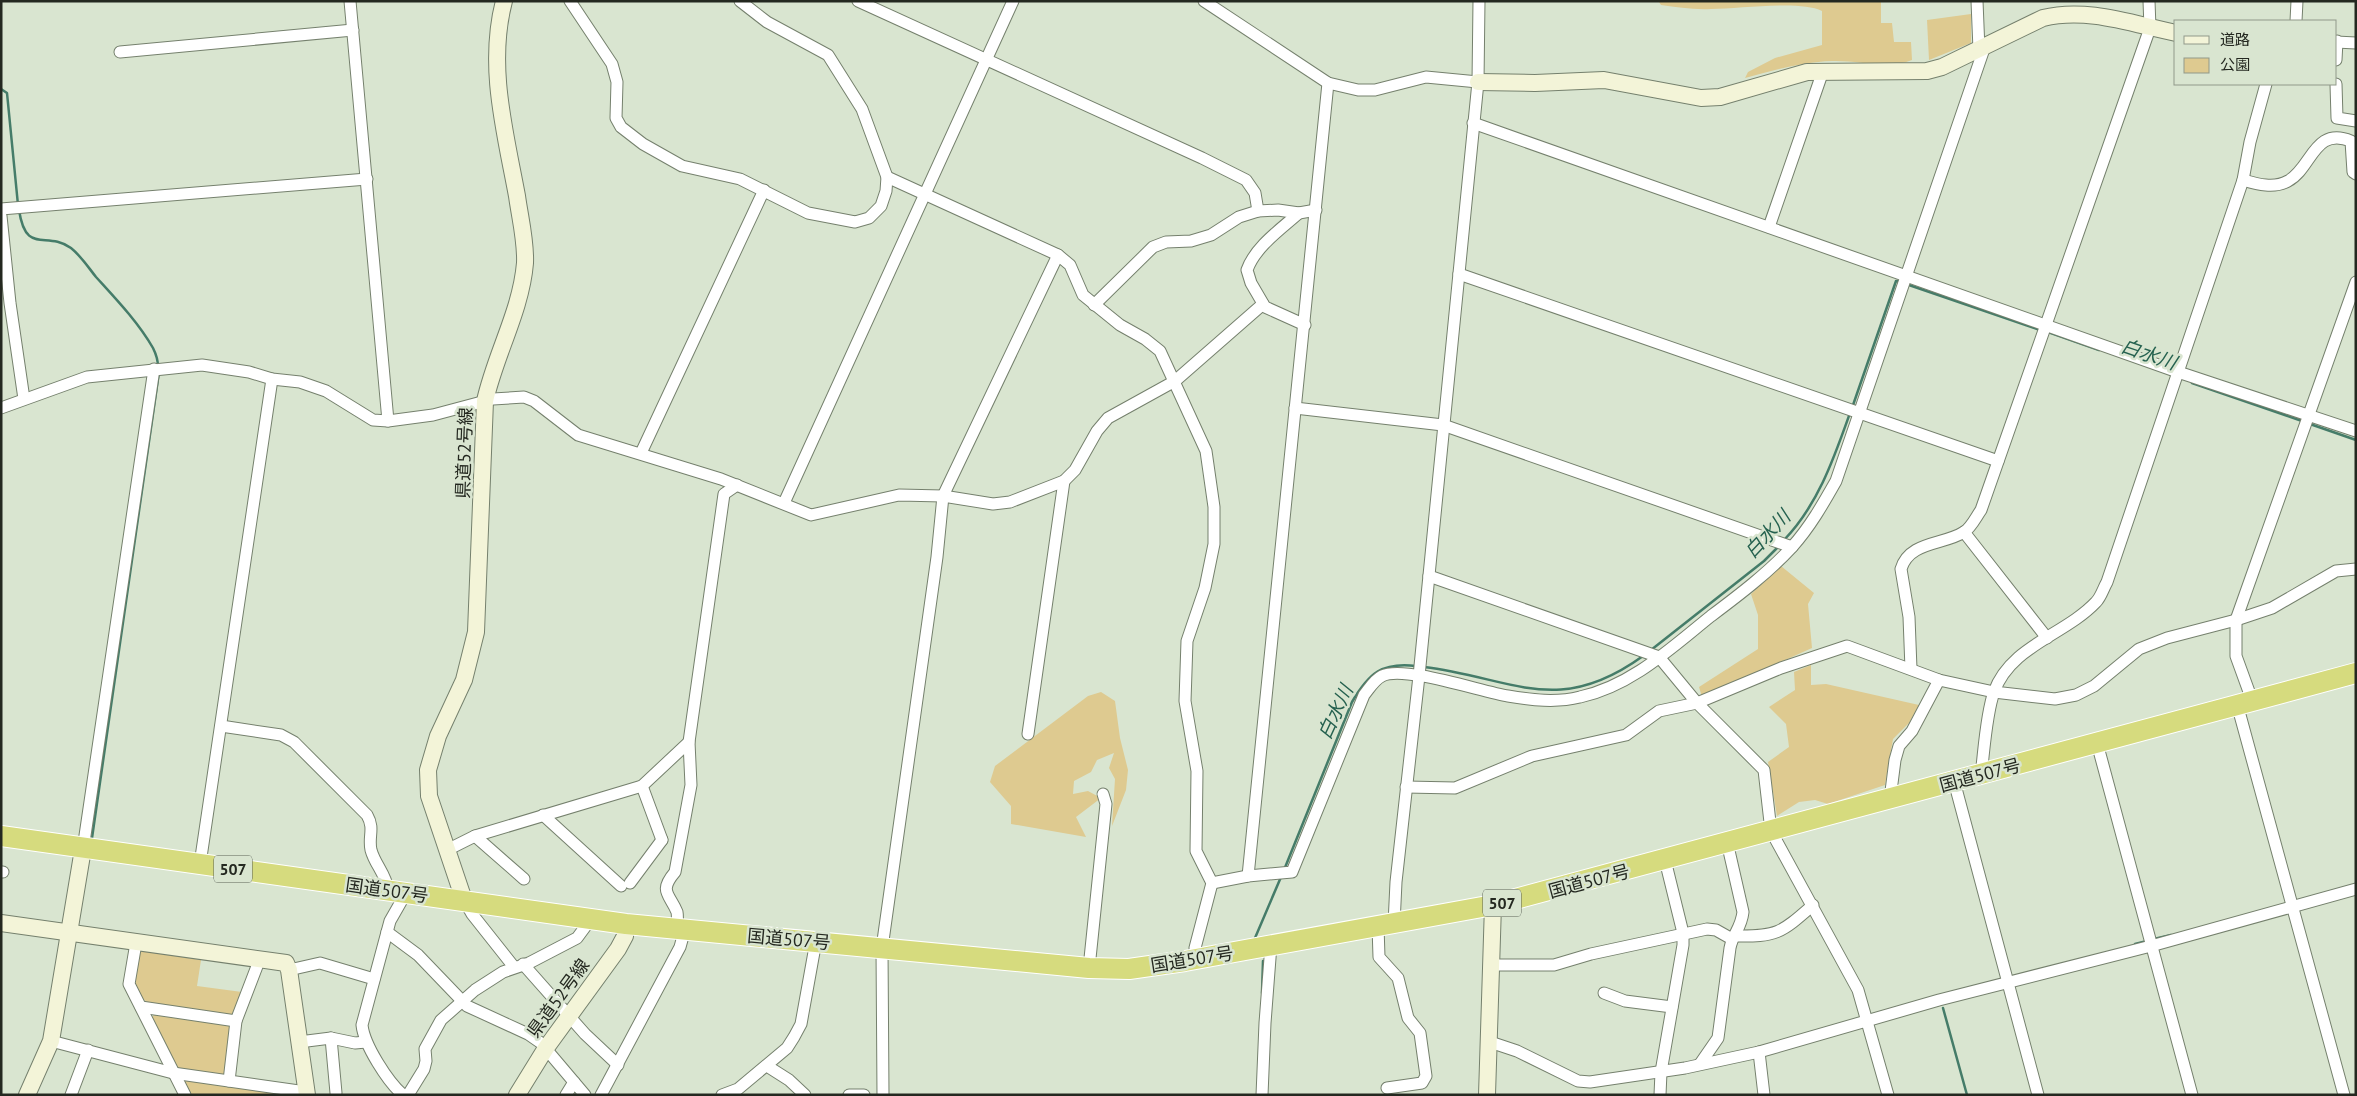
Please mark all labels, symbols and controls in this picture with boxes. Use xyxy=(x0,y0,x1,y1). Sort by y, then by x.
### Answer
legend xyxy=(2174,20,2337,85)
text: 道路 xyxy=(2220,30,2250,49)
text: 公園 xyxy=(2220,55,2250,74)
water label: 白水川 xyxy=(2118,333,2182,375)
street label: 県道52号線 xyxy=(451,407,477,499)
water label: 白水川 xyxy=(1739,504,1797,563)
water label: 白水川 xyxy=(1312,679,1359,743)
street label: 国道507号 xyxy=(1937,753,2023,797)
road number: 507 xyxy=(214,856,252,882)
street label: 国道507号 xyxy=(1546,859,1632,903)
street label: 国道507号 xyxy=(344,873,430,907)
road number: 507 xyxy=(1483,890,1521,916)
street label: 国道507号 xyxy=(746,924,832,954)
street label: 国道507号 xyxy=(1149,941,1235,977)
street label: 県道52号線 xyxy=(522,954,594,1042)

